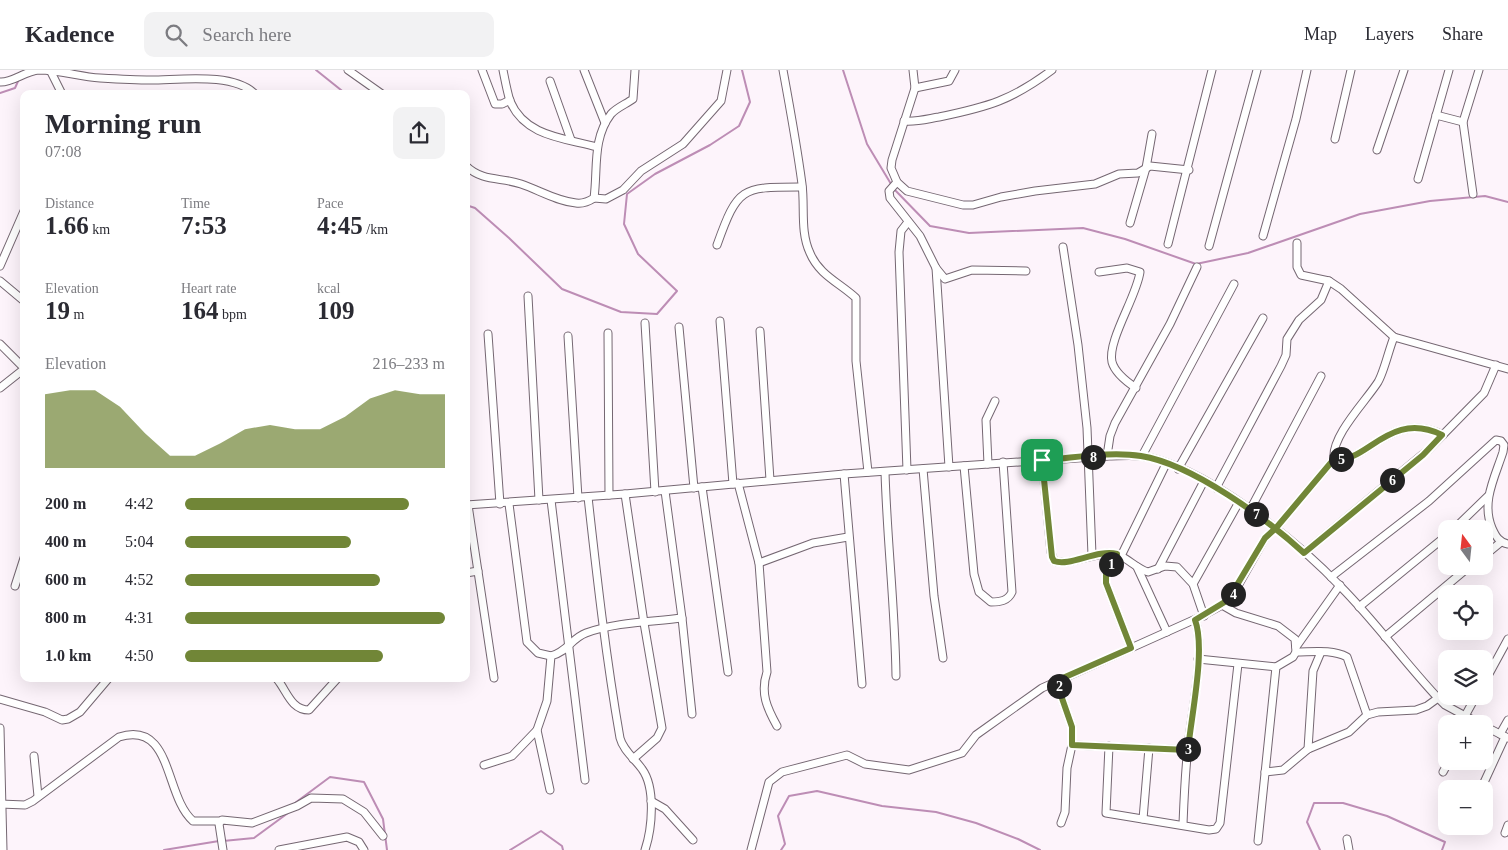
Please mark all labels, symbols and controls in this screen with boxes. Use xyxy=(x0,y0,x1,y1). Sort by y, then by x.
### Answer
search box xyxy=(144,12,494,57)
text: Kadence xyxy=(25,21,114,47)
icon: search xyxy=(162,21,190,49)
text: Search here xyxy=(202,24,291,45)
text: Map xyxy=(1304,24,1337,44)
text: Layers xyxy=(1365,24,1414,44)
text: Share xyxy=(1442,24,1483,44)
button: share xyxy=(393,107,445,159)
text: Morning run xyxy=(45,108,201,139)
text: 07:08 xyxy=(45,143,81,160)
text: Distance xyxy=(45,196,94,211)
text: Time xyxy=(181,196,210,211)
text: Pace xyxy=(317,196,343,211)
text: 1.66 xyxy=(45,212,89,239)
text: 7:53 xyxy=(181,212,227,239)
text: 4:45 xyxy=(317,212,363,239)
text: km xyxy=(89,222,110,237)
text: /km xyxy=(363,222,388,237)
text: Elevation xyxy=(45,281,99,296)
text: Heart rate xyxy=(181,281,237,296)
text: kcal xyxy=(317,281,340,296)
text: 19 xyxy=(45,297,70,324)
text: 164 xyxy=(181,297,219,324)
text: 109 xyxy=(317,297,355,324)
text: m xyxy=(70,307,84,322)
text: bpm xyxy=(219,307,247,322)
text: Elevation xyxy=(45,355,106,372)
text: 216–233 m xyxy=(373,355,445,372)
pin xyxy=(1021,439,1063,481)
pin: 8 xyxy=(1080,444,1106,470)
icon: arrive xyxy=(1028,446,1056,474)
pin: 5 xyxy=(1328,446,1354,472)
text: 8 xyxy=(1090,450,1097,465)
text: 5 xyxy=(1338,452,1345,467)
pin: 6 xyxy=(1380,468,1404,492)
text: 6 xyxy=(1389,473,1396,488)
text: 200 m xyxy=(45,495,86,512)
text: 4:42 xyxy=(125,495,153,512)
pin: 7 xyxy=(1244,502,1268,526)
text: 7 xyxy=(1253,507,1260,522)
north arrow xyxy=(1438,520,1492,575)
map controls xyxy=(1438,520,1493,835)
text: 400 m xyxy=(45,533,86,550)
text: 5:04 xyxy=(125,533,153,550)
pin: 1 xyxy=(1098,552,1124,576)
text: 1 xyxy=(1108,557,1115,572)
text: 600 m xyxy=(45,571,86,588)
text: 4:52 xyxy=(125,571,153,588)
pin: 4 xyxy=(1220,582,1246,606)
button: locate xyxy=(1438,585,1493,640)
text: 4 xyxy=(1230,587,1237,602)
text: 800 m xyxy=(45,609,86,626)
text: 4:31 xyxy=(125,609,153,626)
text: 1.0 km xyxy=(45,647,91,664)
text: 4:50 xyxy=(125,647,153,664)
button: layers xyxy=(1438,650,1493,705)
pin: 2 xyxy=(1046,674,1072,698)
text: 2 xyxy=(1056,679,1063,694)
button: + xyxy=(1438,715,1493,770)
pin: 3 xyxy=(1176,736,1200,762)
text: 3 xyxy=(1185,742,1192,757)
button: − xyxy=(1438,780,1493,835)

